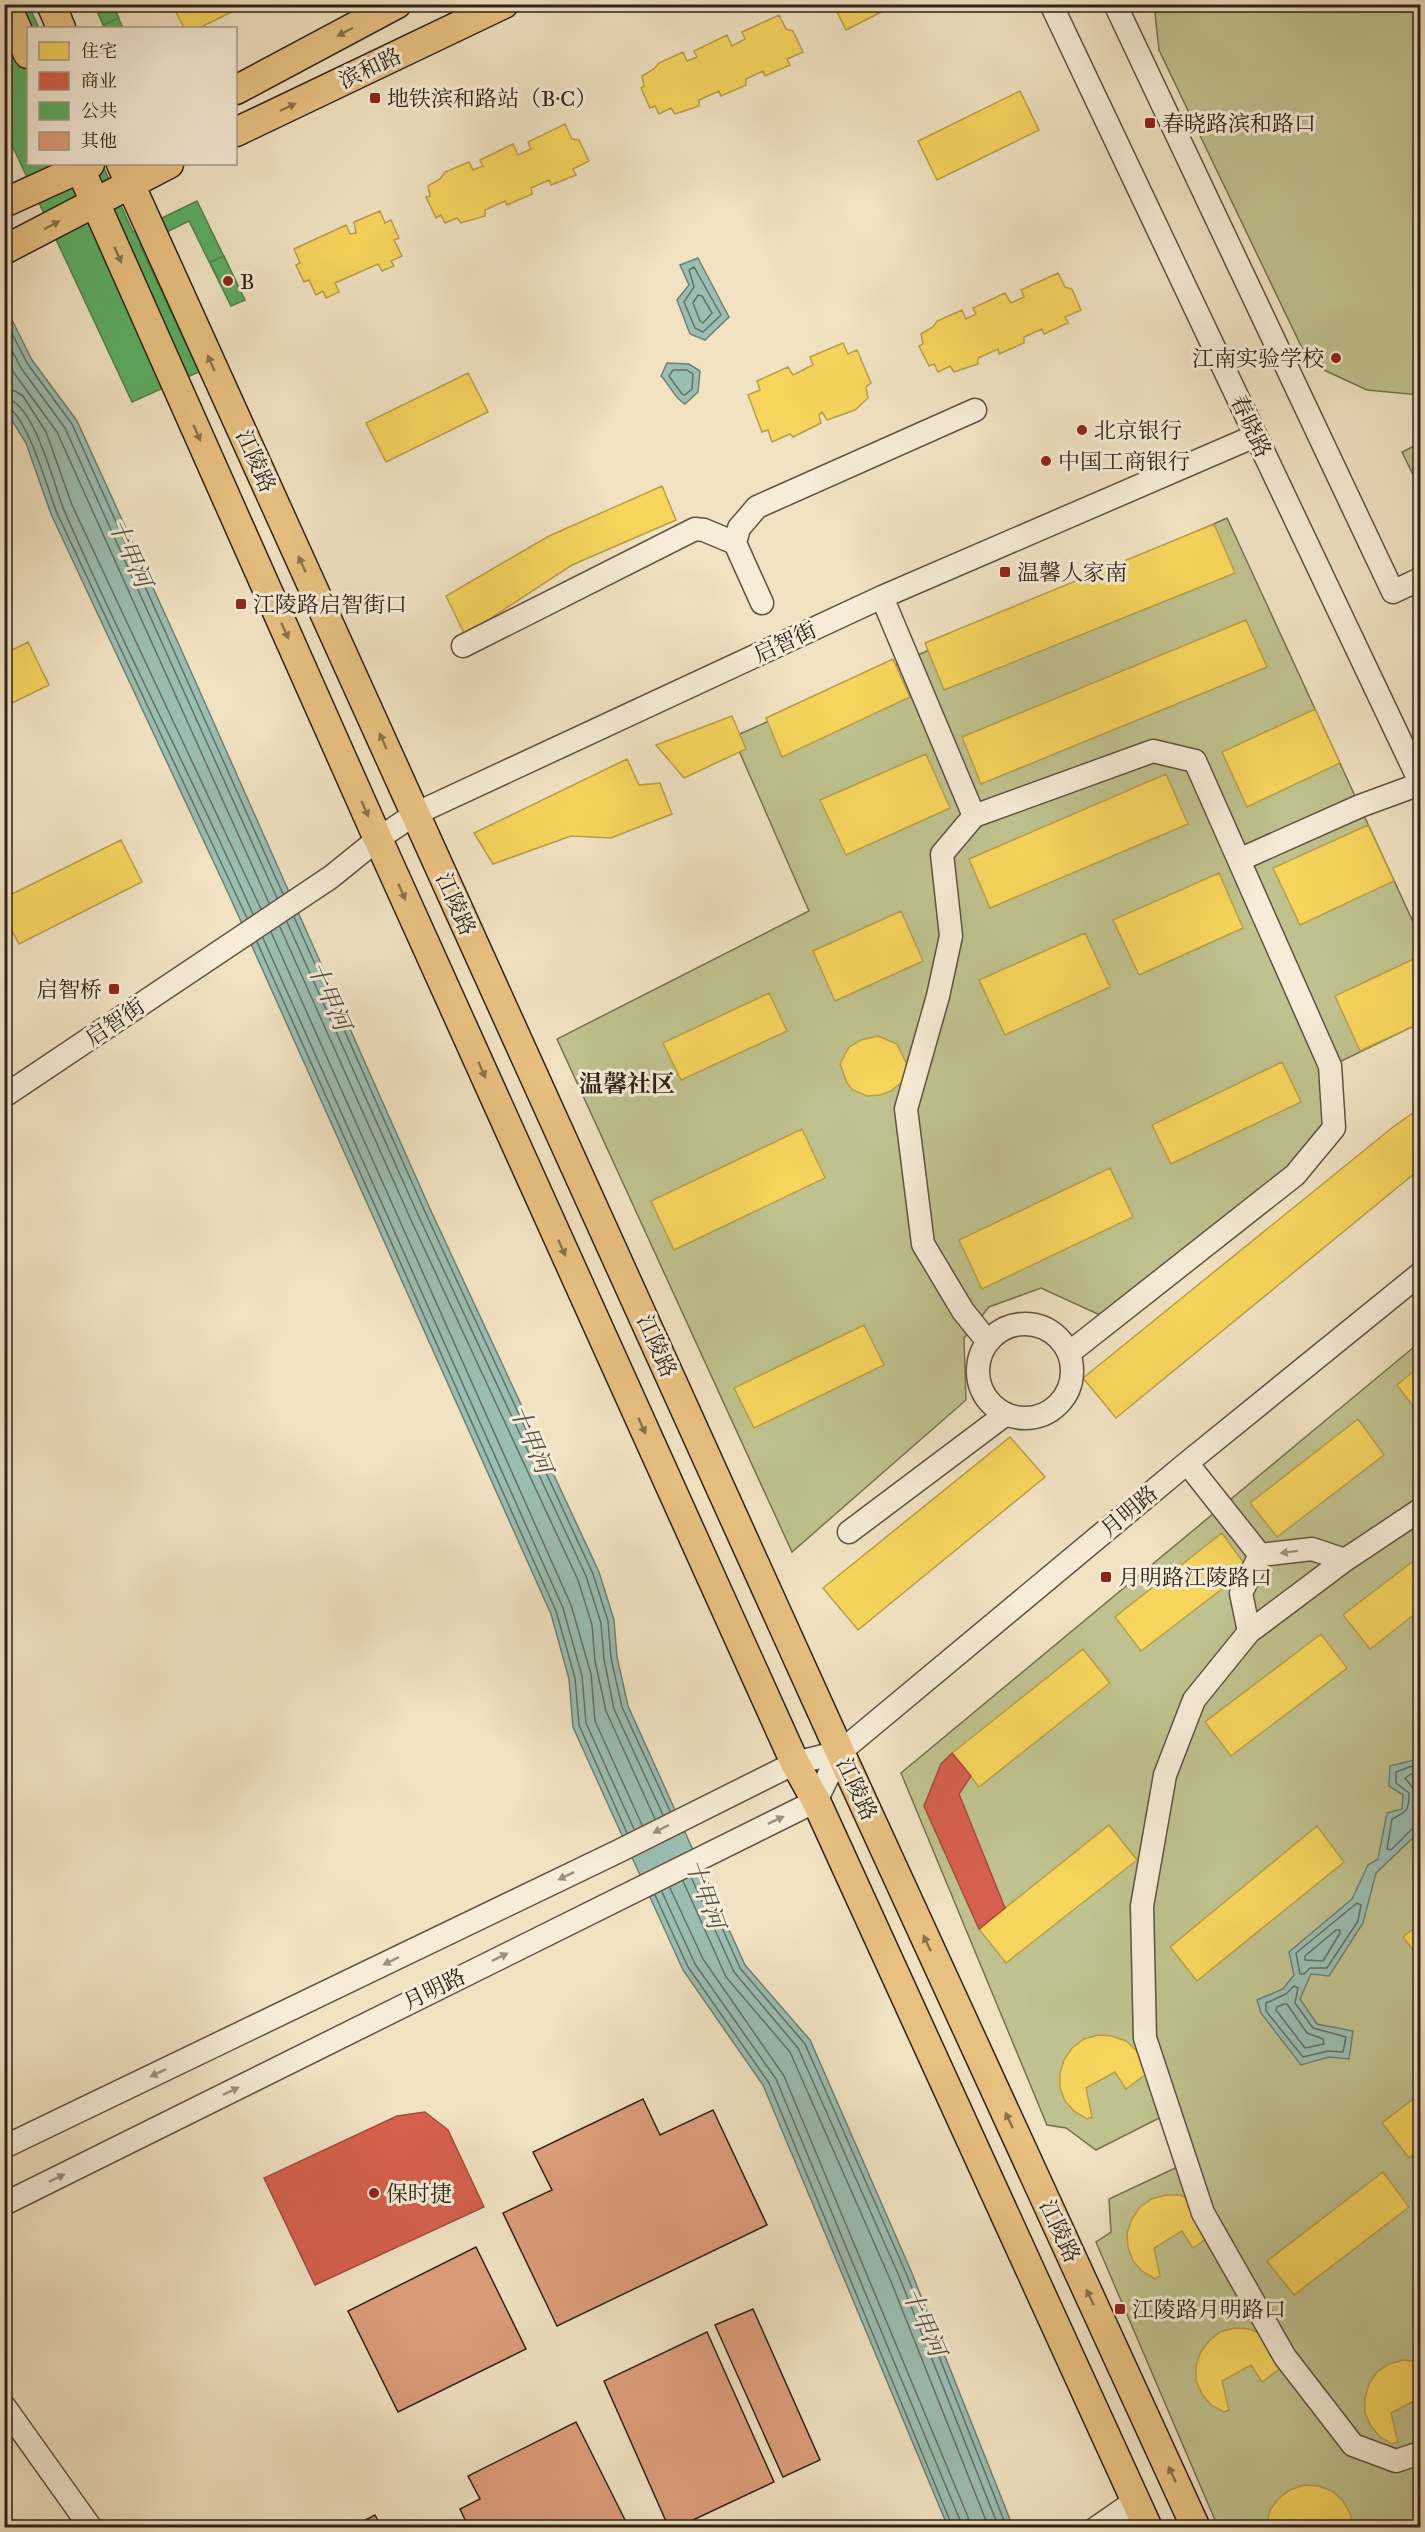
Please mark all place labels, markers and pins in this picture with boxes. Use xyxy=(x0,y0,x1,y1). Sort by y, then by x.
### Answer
place label: 地铁滨和路站（B·C） xyxy=(387,85,597,112)
marker: 地铁滨和路站（B·C） xyxy=(368,91,382,105)
place label: 春晓路滨和路口 xyxy=(1162,110,1316,137)
marker: 春晓路滨和路口 xyxy=(1143,116,1157,130)
place label: B xyxy=(240,268,255,295)
marker: B xyxy=(221,274,235,288)
place label: 江南实验学校 xyxy=(1192,345,1324,372)
marker: 江南实验学校 xyxy=(1329,351,1343,365)
place label: 北京银行 xyxy=(1094,417,1182,444)
marker: 北京银行 xyxy=(1075,423,1089,437)
place label: 中国工商银行 xyxy=(1058,448,1190,475)
marker: 中国工商银行 xyxy=(1039,454,1053,468)
place label: 温馨人家南 xyxy=(1017,559,1127,586)
marker: 温馨人家南 xyxy=(998,565,1012,579)
place label: 江陵路启智街口 xyxy=(253,591,407,618)
marker: 江陵路启智街口 xyxy=(234,597,248,611)
place label: 启智桥 xyxy=(36,976,102,1003)
marker: 启智桥 xyxy=(107,982,121,996)
place label: 月明路江陵路口 xyxy=(1118,1564,1272,1591)
marker: 月明路江陵路口 xyxy=(1099,1570,1113,1584)
place label: 保时捷 xyxy=(386,2180,452,2207)
marker: 保时捷 xyxy=(367,2186,381,2200)
place label: 江陵路月明路口 xyxy=(1132,2296,1286,2323)
marker: 江陵路月明路口 xyxy=(1113,2302,1127,2316)

